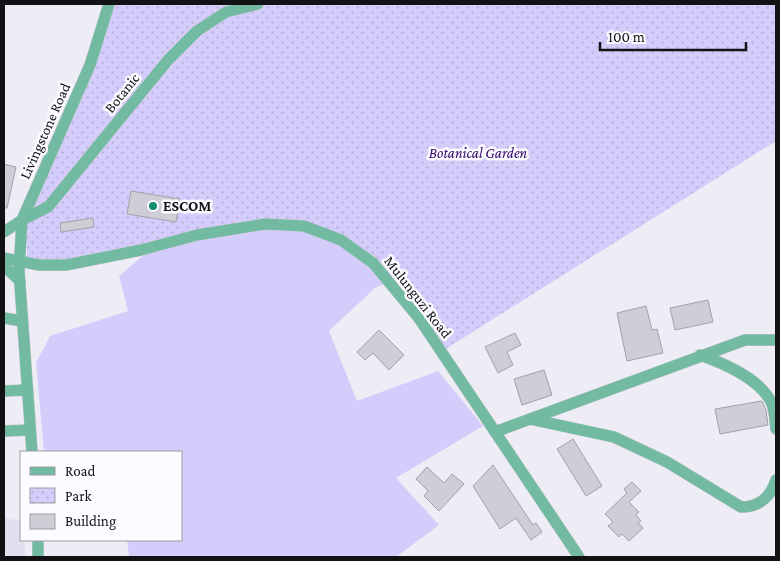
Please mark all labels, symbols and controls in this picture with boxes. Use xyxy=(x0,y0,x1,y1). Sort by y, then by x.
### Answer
scale bar xyxy=(600,20,746,52)
text: 100 m xyxy=(608,29,645,45)
street label: Botanic xyxy=(101,70,143,116)
street label: Livingstone Road xyxy=(17,80,74,182)
park label: Botanical Garden xyxy=(429,145,528,161)
place label: ESCOM xyxy=(163,198,211,214)
marker: ESCOM xyxy=(147,200,159,212)
street label: Mulunguzi Road xyxy=(380,253,455,342)
legend xyxy=(20,451,182,541)
text: Road xyxy=(65,463,96,479)
text: Park xyxy=(65,488,92,504)
text: Building xyxy=(65,513,116,530)

